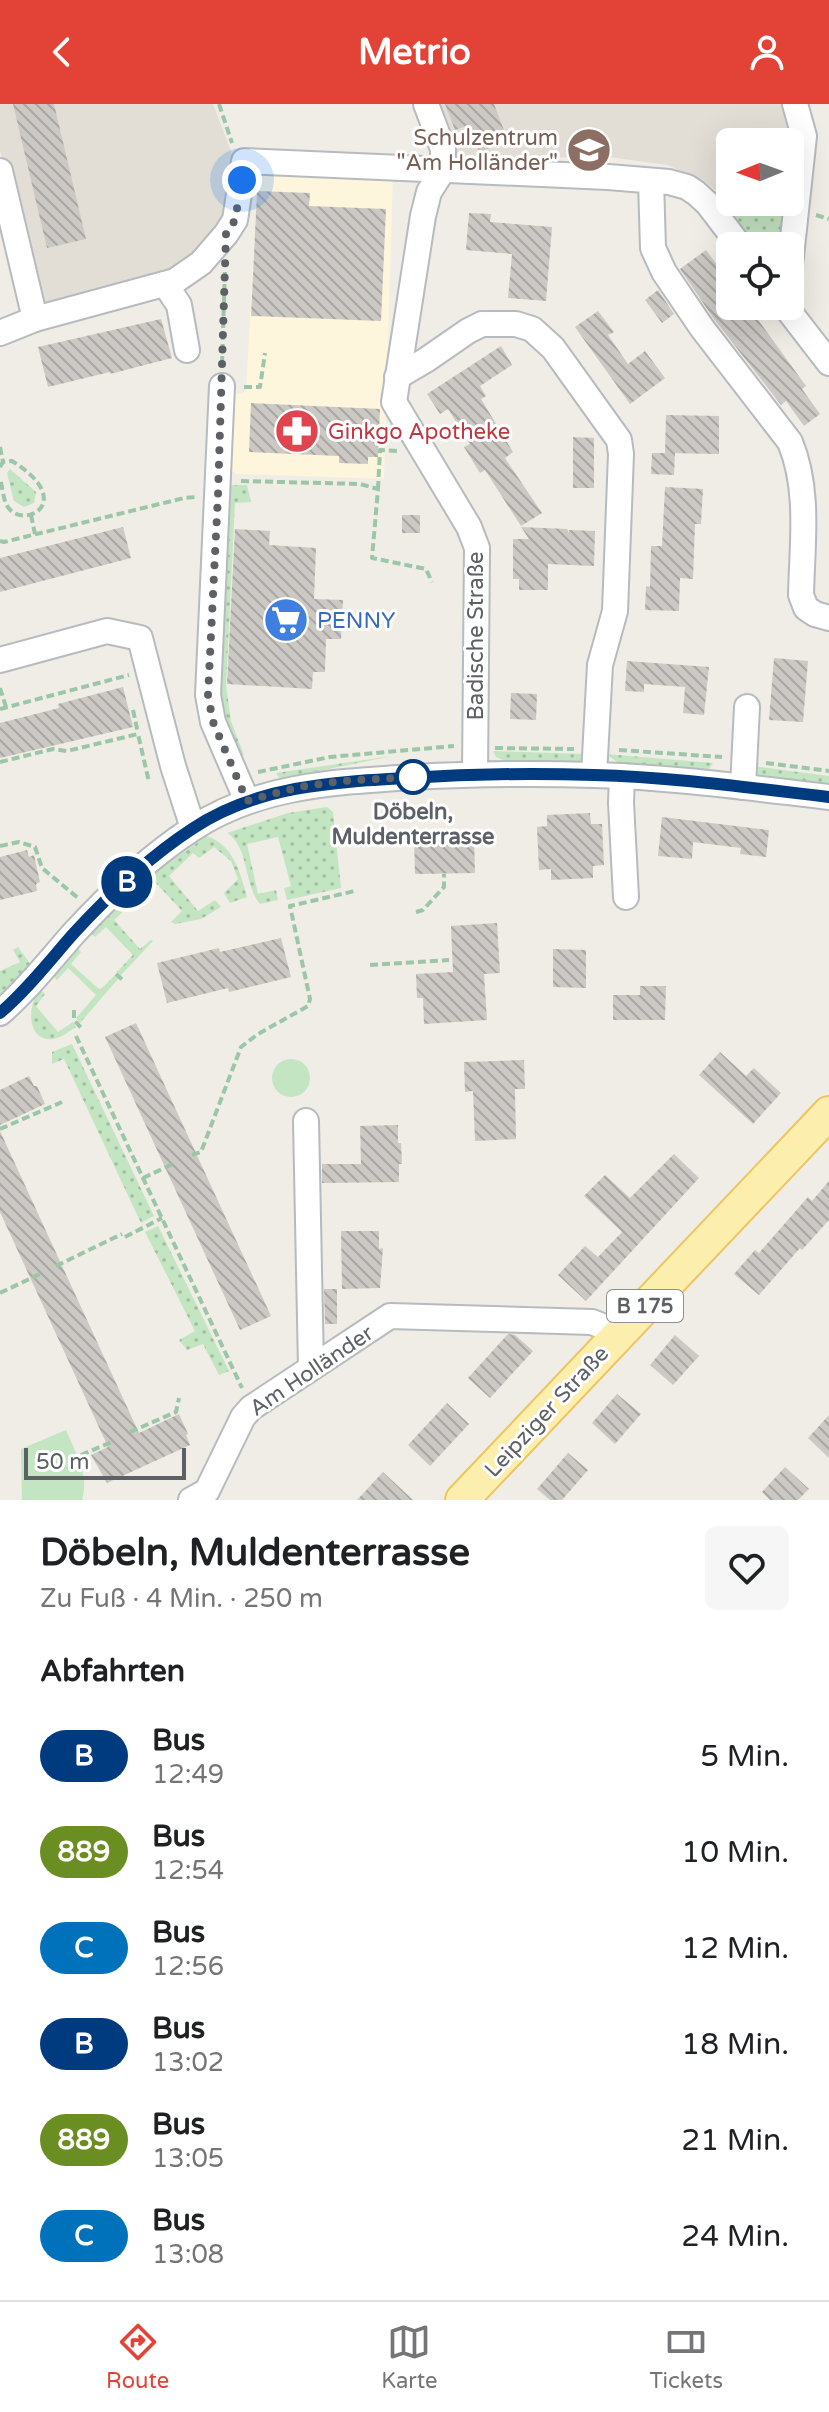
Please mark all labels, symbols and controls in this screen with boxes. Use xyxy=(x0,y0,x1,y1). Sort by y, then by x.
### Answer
icon: back xyxy=(40,30,84,74)
icon: person xyxy=(745,30,789,74)
text: Metrio xyxy=(358,31,471,74)
place label: Schulzentrum "Am Holländer" xyxy=(397,125,558,176)
school or university icon: Schulzentrum "Am Holländer" xyxy=(565,126,613,174)
north arrow xyxy=(716,128,804,216)
map controls xyxy=(716,128,804,320)
your location xyxy=(222,160,262,200)
button: locate xyxy=(716,232,804,320)
pharmacy icon: Ginkgo Apotheke xyxy=(273,407,321,455)
place label: Ginkgo Apotheke xyxy=(328,419,510,445)
street label: Badische Straße xyxy=(463,552,489,720)
supermarket icon: PENNY xyxy=(262,596,310,644)
place label: PENNY xyxy=(317,608,395,634)
marker: Döbeln, Muldenterrasse xyxy=(396,760,430,794)
place label: Döbeln, Muldenterrasse xyxy=(332,799,494,850)
line badge: B xyxy=(101,856,153,908)
text: B xyxy=(117,865,137,899)
road number: B 175 xyxy=(607,1290,683,1322)
street label: Am Holländer xyxy=(245,1320,379,1422)
street label: Leipziger Straße xyxy=(479,1341,614,1483)
scale bar xyxy=(24,1444,186,1480)
text: 50 m xyxy=(36,1449,90,1475)
button: heart xyxy=(705,1526,789,1610)
text: Döbeln, Muldenterrasse xyxy=(40,1530,470,1576)
text: Zu Fuß · 4 Min. · 250 m xyxy=(40,1583,323,1614)
text: Abfahrten xyxy=(40,1653,185,1690)
text: Bus xyxy=(152,1722,205,1759)
text: 5 Min. xyxy=(700,1738,789,1775)
text: B xyxy=(74,1739,94,1773)
text: 12:49 xyxy=(152,1759,224,1790)
text: Bus xyxy=(152,1818,205,1855)
text: 10 Min. xyxy=(681,1834,789,1871)
text: 889 xyxy=(58,1835,110,1869)
text: 12:54 xyxy=(152,1855,224,1886)
text: Bus xyxy=(152,1914,205,1951)
text: 12 Min. xyxy=(681,1930,789,1967)
text: C xyxy=(74,1931,94,1965)
text: 12:56 xyxy=(152,1951,224,1982)
text: Bus xyxy=(152,2010,205,2047)
text: 18 Min. xyxy=(681,2026,789,2063)
text: B xyxy=(74,2027,94,2061)
text: 13:02 xyxy=(152,2047,224,2078)
text: Bus xyxy=(152,2106,205,2143)
text: 21 Min. xyxy=(681,2122,789,2159)
text: 889 xyxy=(58,2123,110,2157)
text: 13:05 xyxy=(152,2143,224,2174)
text: Bus xyxy=(152,2202,205,2239)
text: 24 Min. xyxy=(681,2218,789,2255)
text: C xyxy=(74,2219,94,2253)
text: 13:08 xyxy=(152,2239,224,2270)
tab: Route xyxy=(106,2320,169,2394)
tab: Karte xyxy=(381,2320,437,2394)
tab: Tickets xyxy=(649,2320,723,2394)

